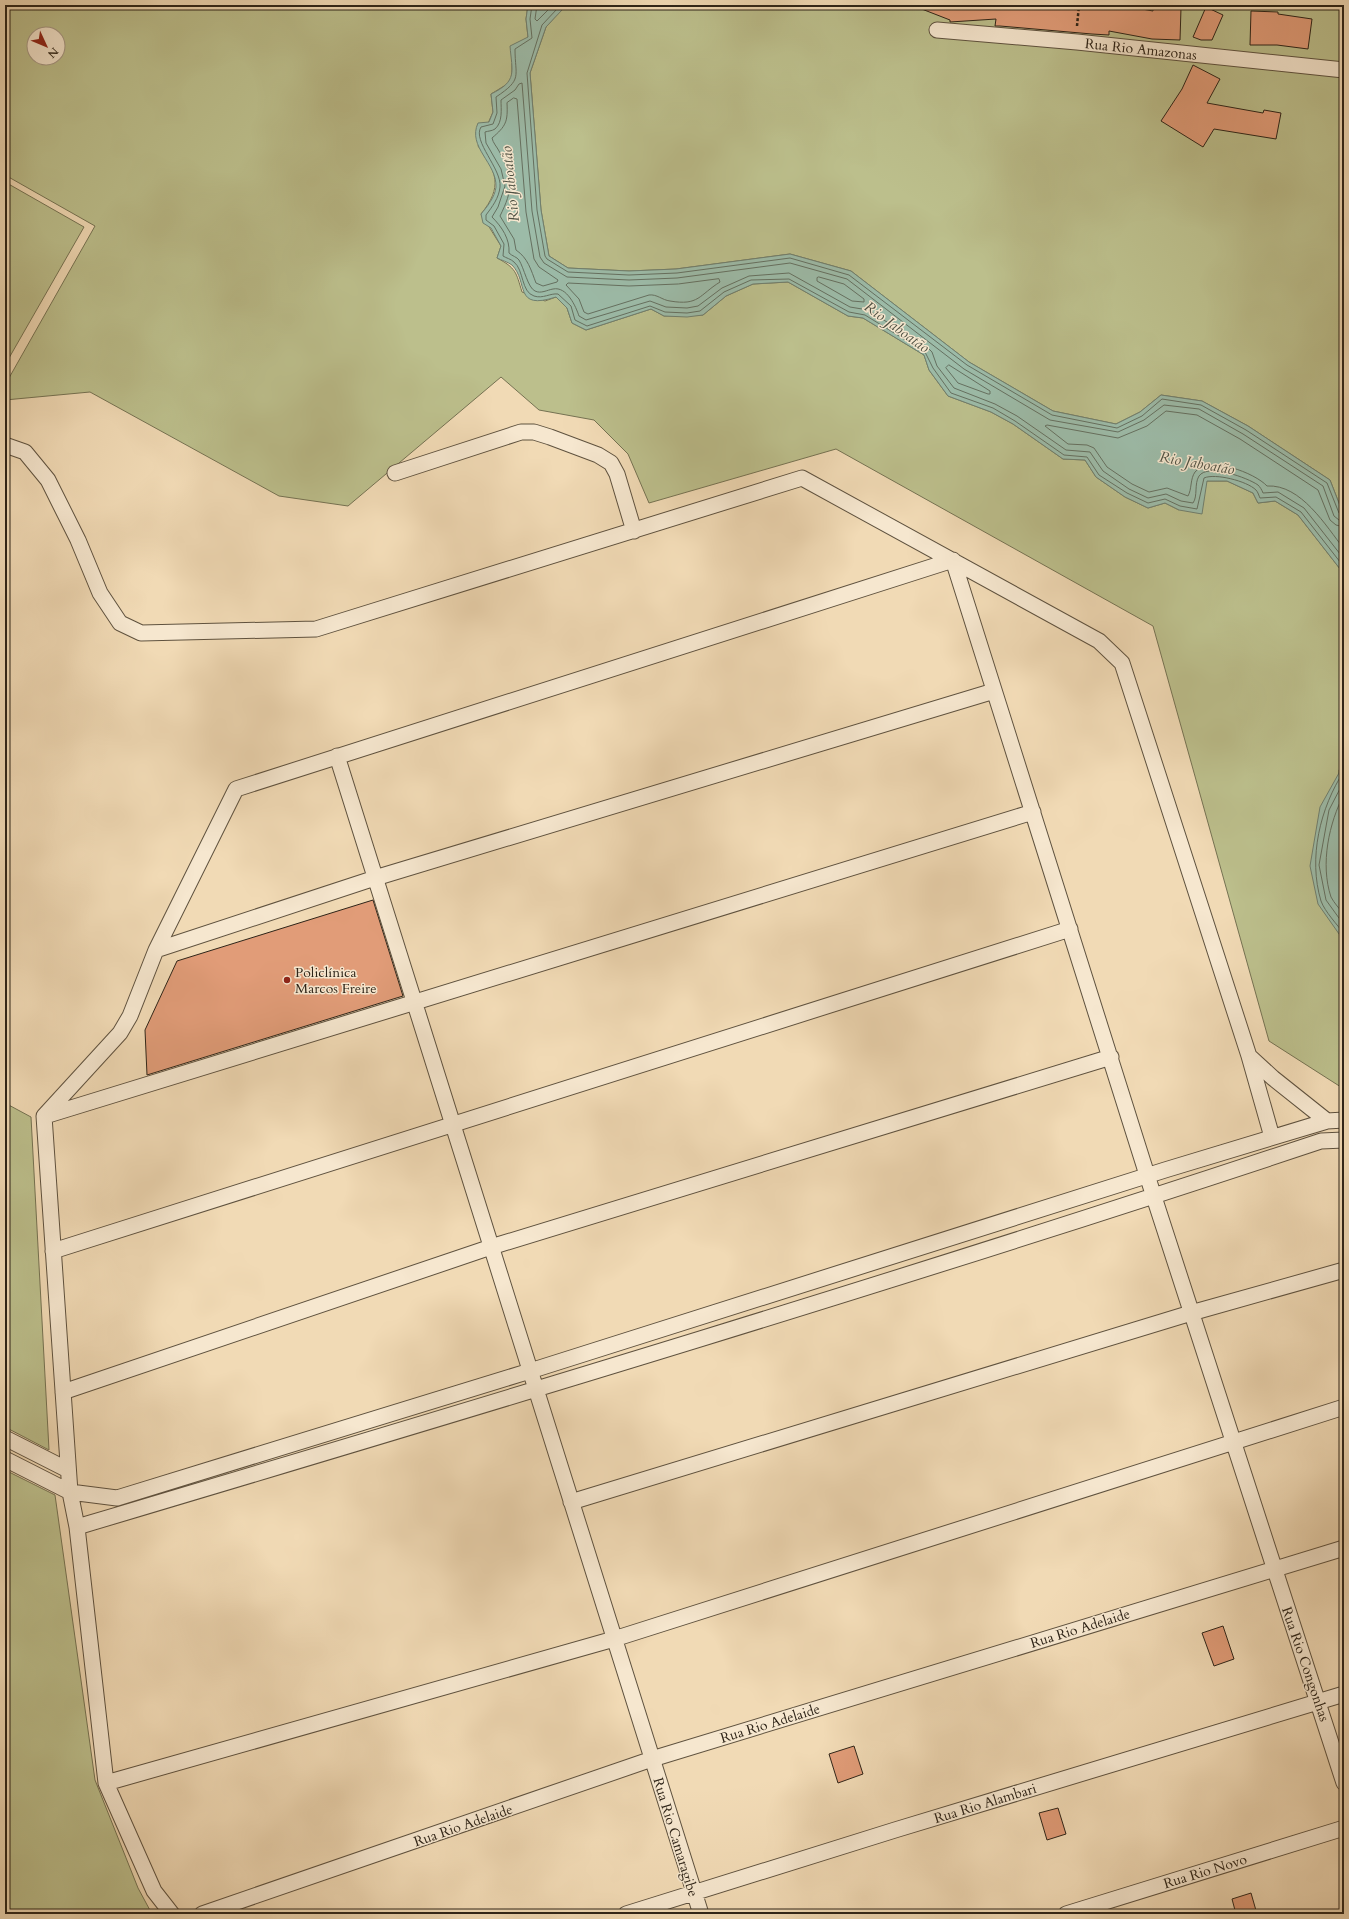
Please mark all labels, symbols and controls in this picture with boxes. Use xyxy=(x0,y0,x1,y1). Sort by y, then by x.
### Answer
north arrow xyxy=(26,26,66,66)
street label: Rua Rio Amazonas xyxy=(1084,34,1198,65)
text: N xyxy=(44,44,62,62)
water label: Rio Jaboatão xyxy=(496,145,524,223)
water label: Rio Jaboatão xyxy=(860,297,934,357)
water label: Rio Jaboatão xyxy=(1158,447,1236,479)
place label: Policlínica Marcos Freire xyxy=(295,963,377,998)
marker: Policlínica Marcos Freire xyxy=(282,975,292,985)
street label: Rua Rio Adelaide xyxy=(1028,1604,1132,1653)
street label: Rua Rio Congonhas xyxy=(1277,1604,1334,1724)
street label: Rua Rio Adelaide xyxy=(718,1699,822,1748)
street label: Rua Rio Camaragibe xyxy=(648,1775,703,1899)
street label: Rua Rio Alambari xyxy=(932,1779,1039,1828)
street label: Rua Rio Adelaide xyxy=(411,1800,515,1851)
street label: Rua Rio Novo xyxy=(1161,1850,1250,1893)

